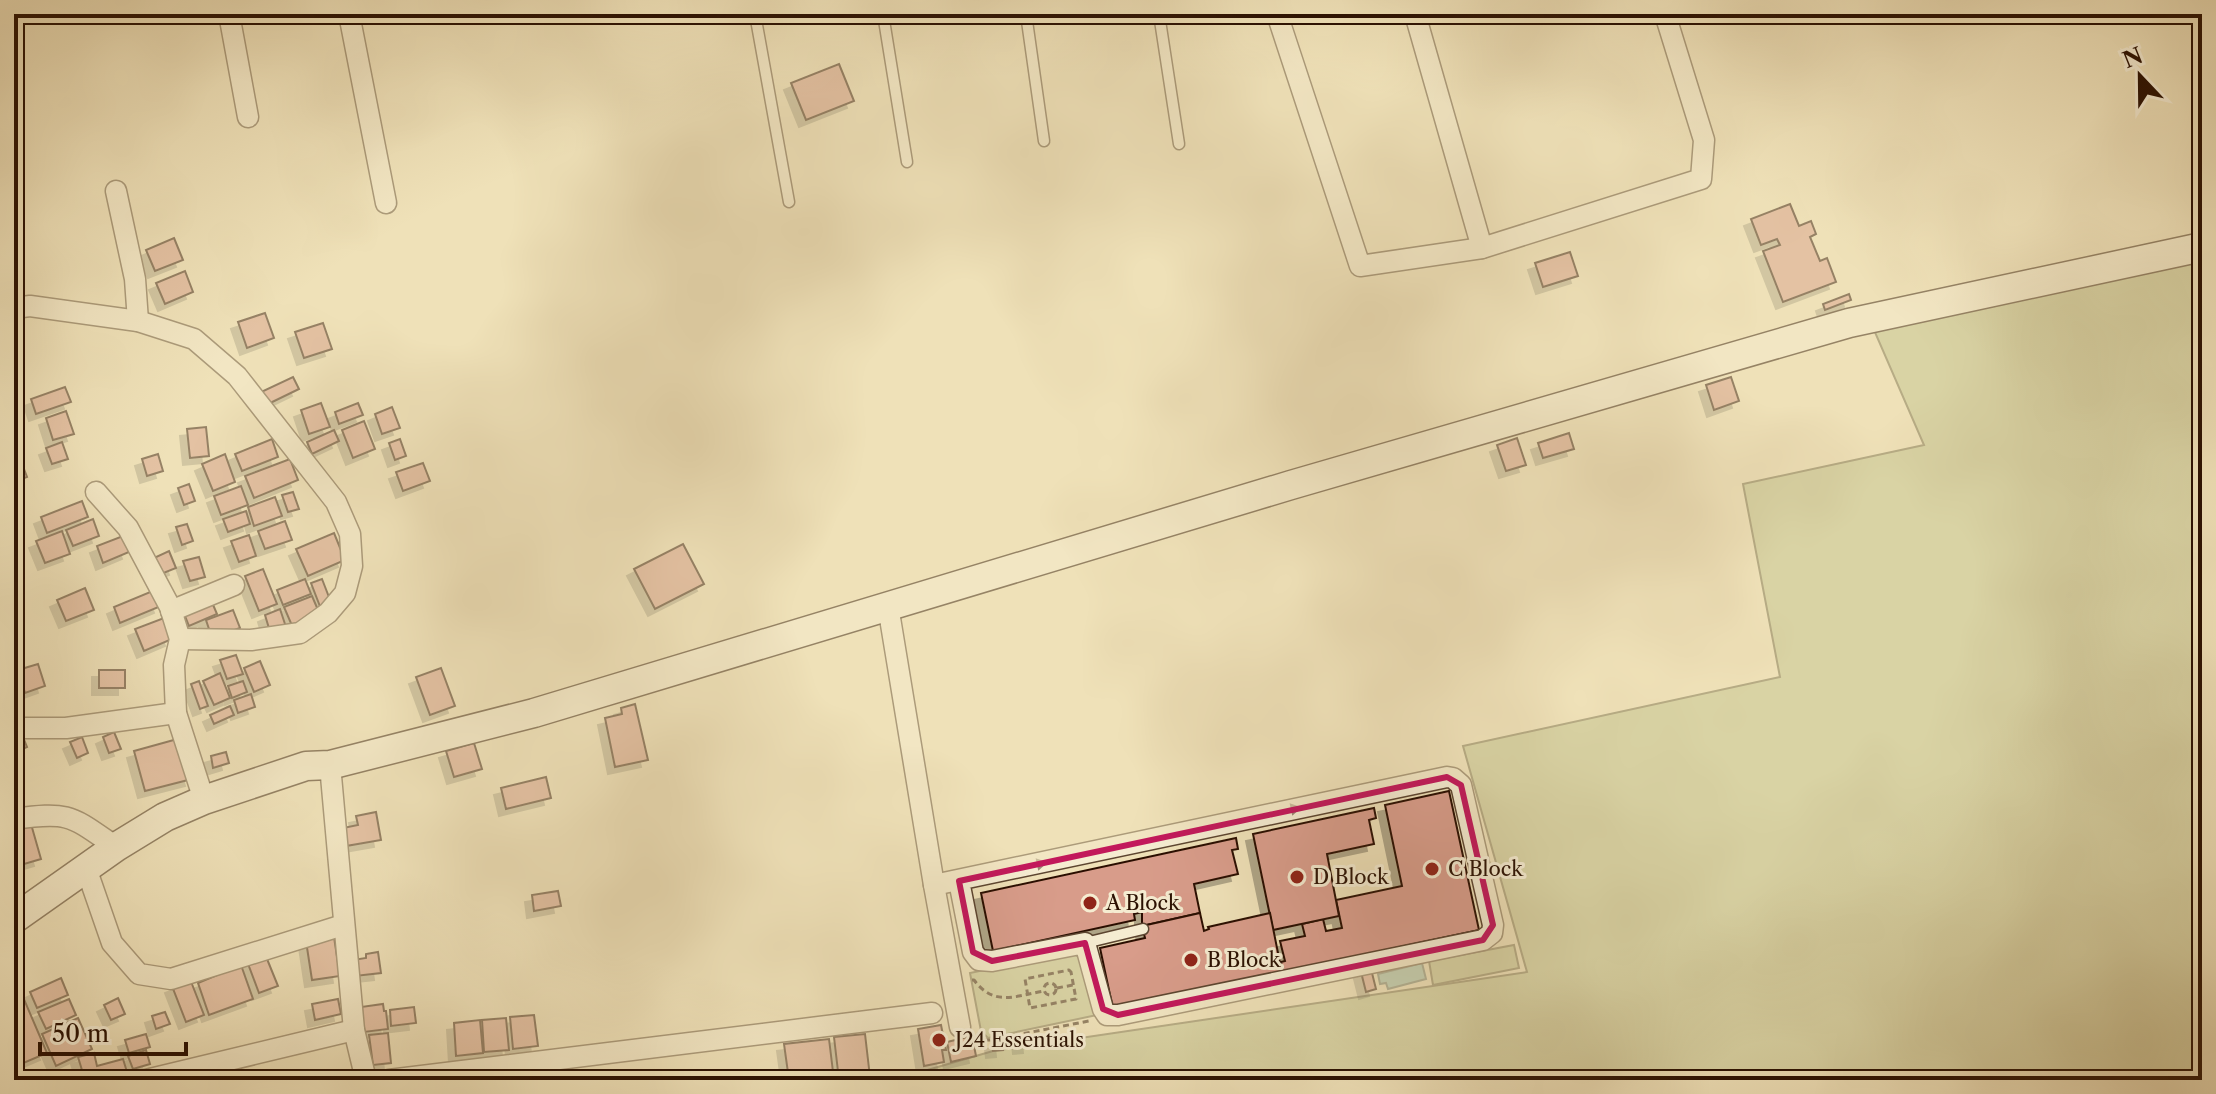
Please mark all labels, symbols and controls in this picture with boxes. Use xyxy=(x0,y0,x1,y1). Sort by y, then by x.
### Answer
north arrow xyxy=(2100,36,2180,116)
text: N xyxy=(2119,42,2147,74)
one-way arrow xyxy=(1277,803,1302,816)
place label: C Block xyxy=(1448,857,1524,881)
one-way arrow xyxy=(1023,858,1048,871)
marker: C Block xyxy=(1423,860,1441,878)
place label: D Block xyxy=(1313,865,1390,889)
marker: D Block xyxy=(1288,868,1306,886)
place label: A Block xyxy=(1105,891,1181,915)
marker: A Block xyxy=(1081,894,1099,912)
place label: B Block xyxy=(1207,948,1282,972)
marker: B Block xyxy=(1182,951,1200,969)
scale bar xyxy=(40,1006,186,1056)
text: 50 m xyxy=(52,1019,109,1048)
place label: J24 Essentials xyxy=(952,1028,1084,1052)
marker: J24 Essentials xyxy=(930,1031,948,1049)

